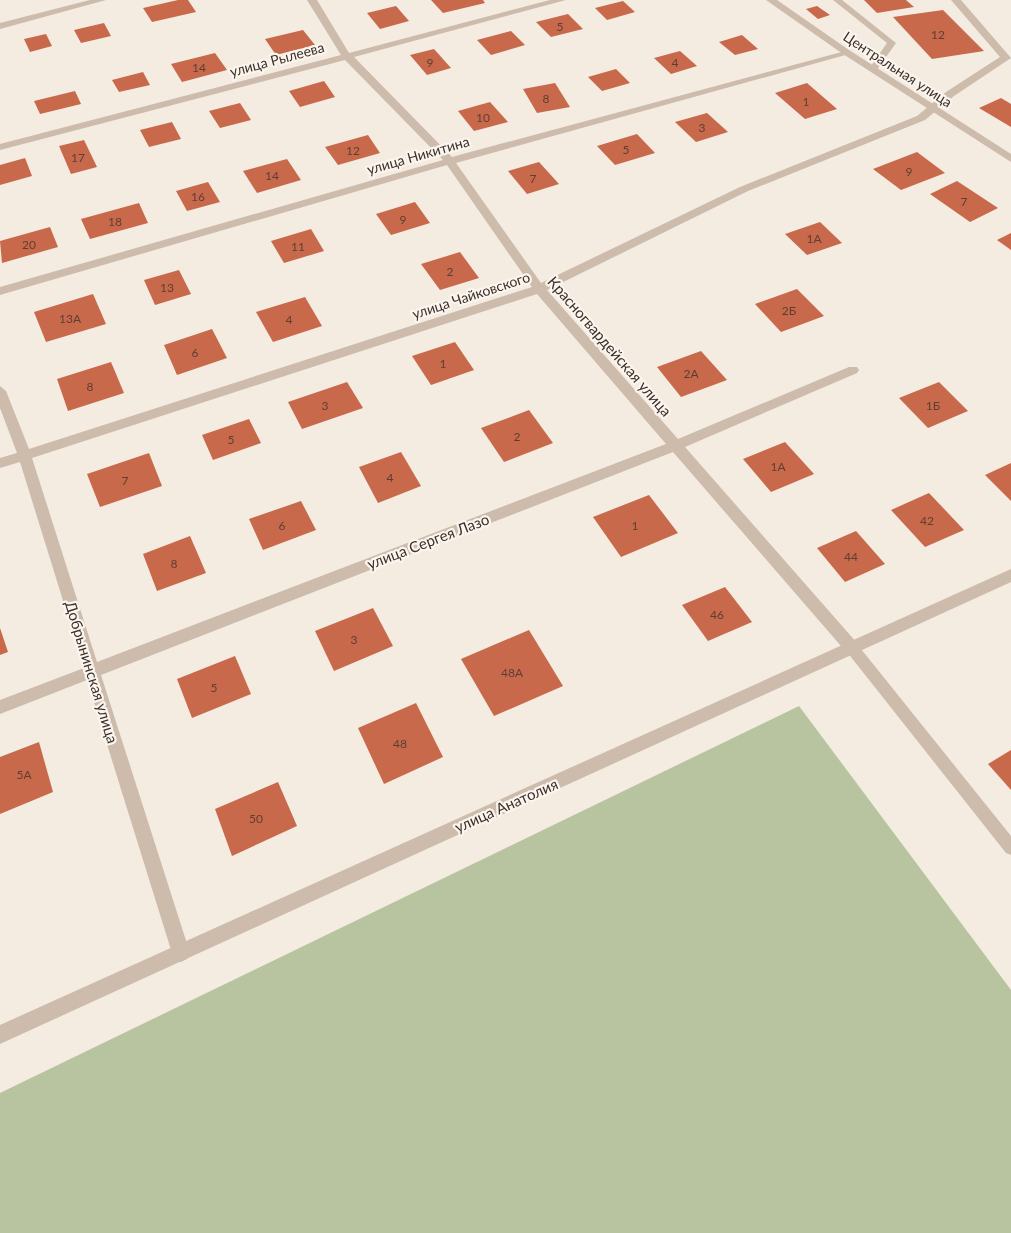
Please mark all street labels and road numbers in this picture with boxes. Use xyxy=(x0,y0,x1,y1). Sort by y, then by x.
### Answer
street label: Центральная улица xyxy=(840,28,956,110)
street label: улица Рылеева xyxy=(228,38,326,80)
street label: улица Никитина xyxy=(365,132,471,178)
street label: улица Чайковского xyxy=(410,268,532,322)
street label: Красногвардейская улица xyxy=(544,272,676,420)
street label: улица Сергея Лазо xyxy=(364,509,492,573)
street label: Добрынинская улица xyxy=(62,599,122,745)
street label: улица Анатолия xyxy=(452,774,560,836)

